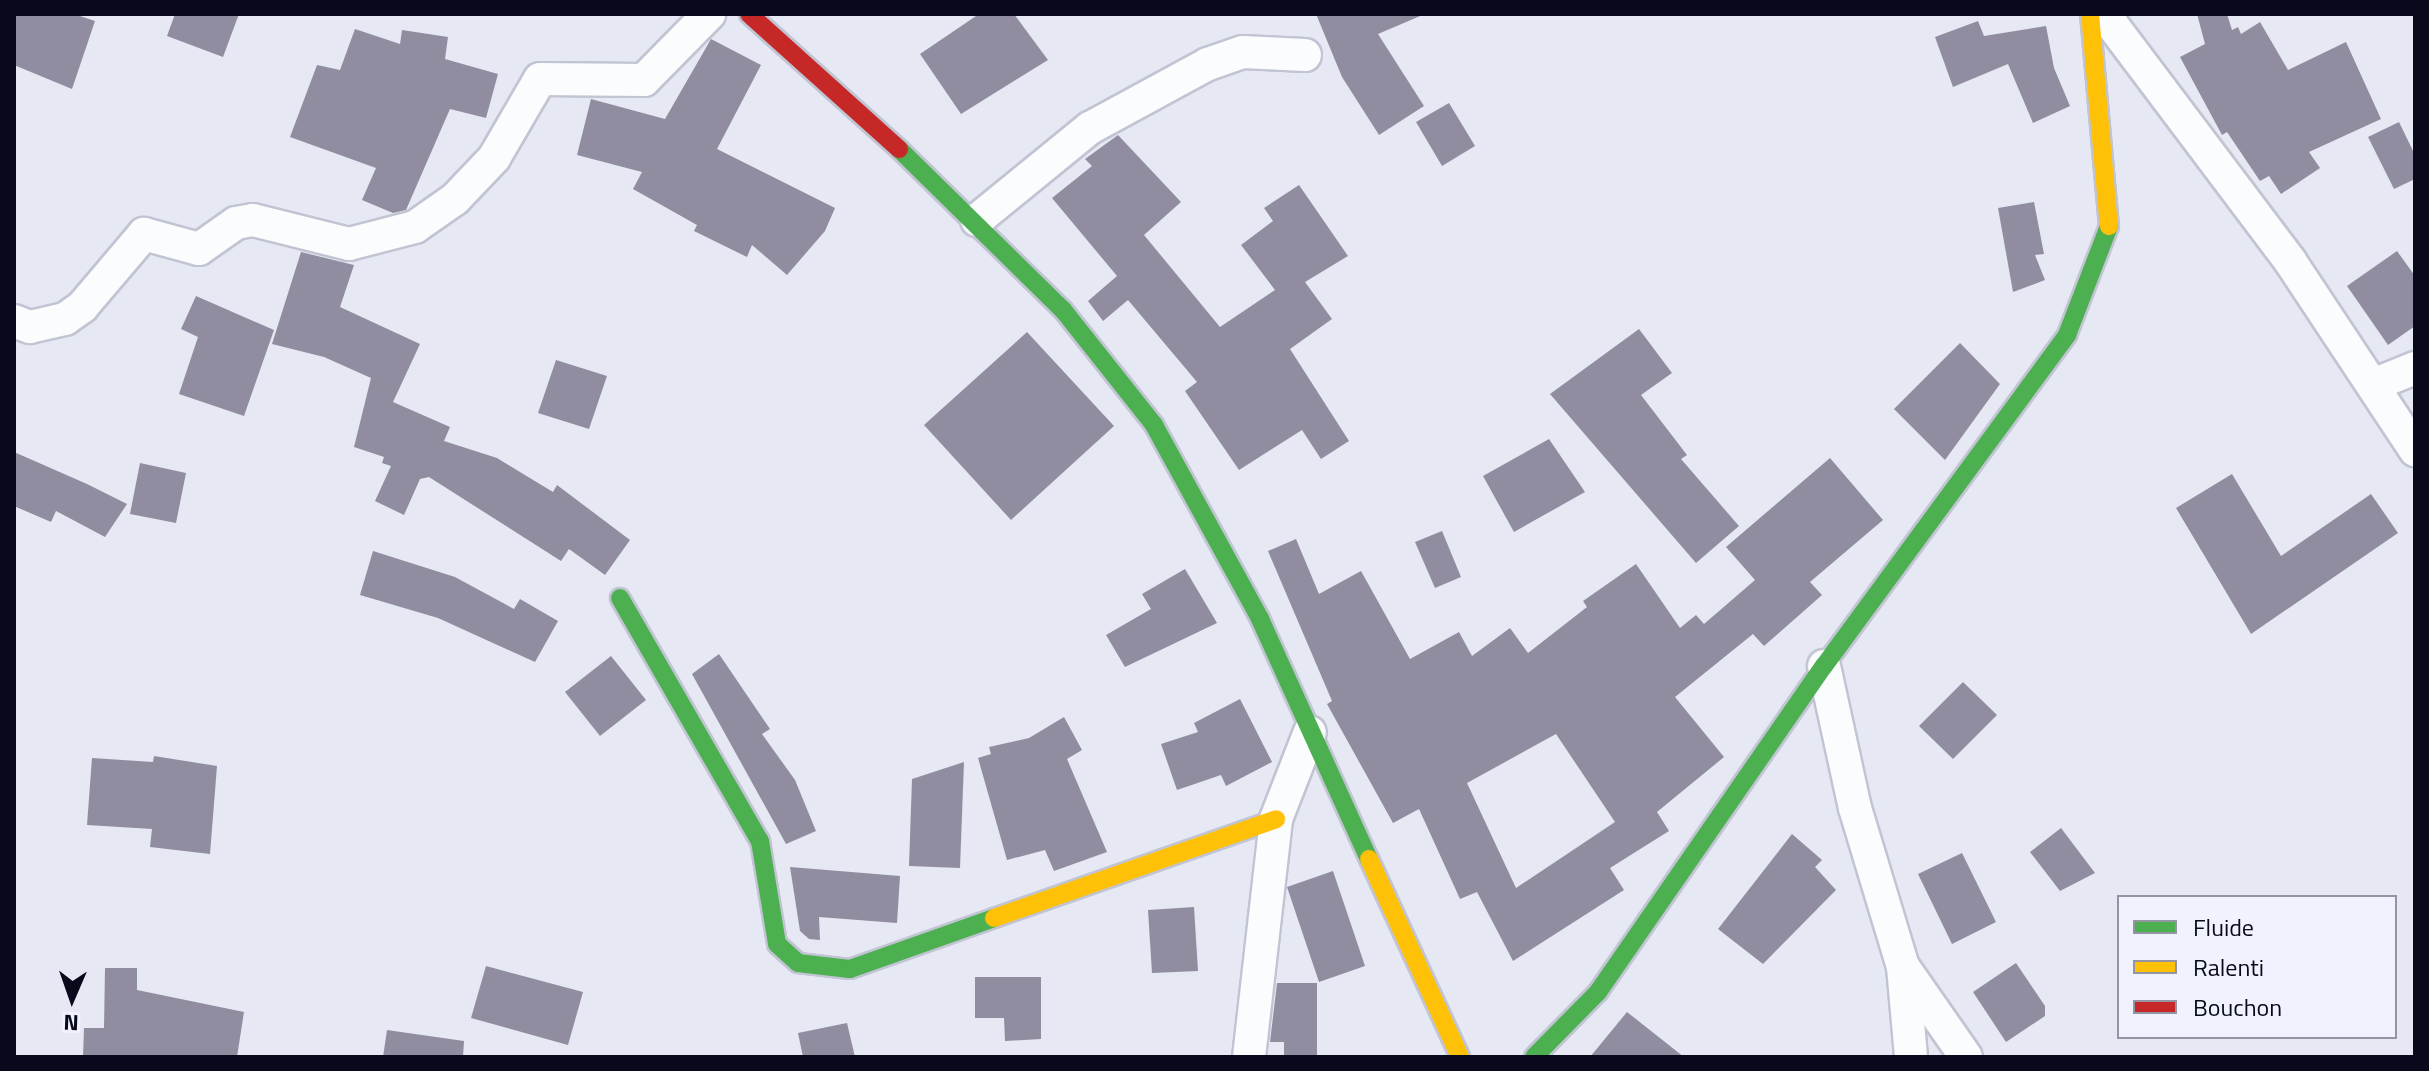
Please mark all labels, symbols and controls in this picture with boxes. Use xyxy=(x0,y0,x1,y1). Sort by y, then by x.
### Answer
legend xyxy=(2117,895,2397,1039)
text: Fluide xyxy=(2193,909,2254,945)
text: Ralenti xyxy=(2193,949,2264,985)
north arrow xyxy=(32,959,112,1039)
text: Bouchon xyxy=(2193,989,2282,1025)
text: N xyxy=(63,1006,79,1040)

